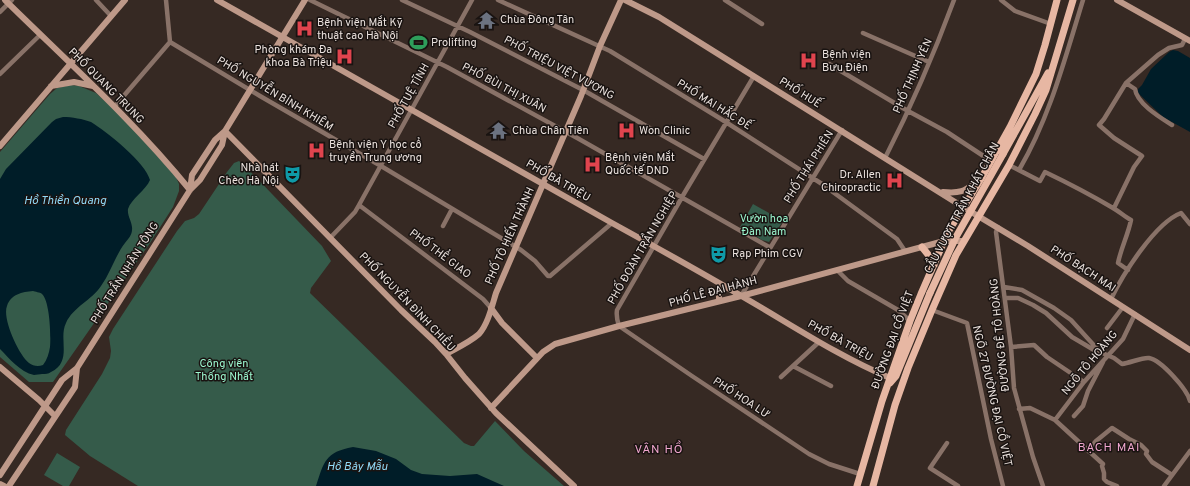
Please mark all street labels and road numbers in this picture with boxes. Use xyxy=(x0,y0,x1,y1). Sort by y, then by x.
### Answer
street label: PHỐ TRIỆU VIỆT VƯƠNG xyxy=(501,30,618,103)
street label: PHỐ THỊNH YÊN xyxy=(887,35,936,116)
street label: PHỐ QUANG TRUNG xyxy=(65,43,149,127)
street label: PHỐ NGUYỄN BỈNH KHIÊM xyxy=(214,51,337,134)
street label: PHỐ BÙI THỊ XUÂN xyxy=(459,57,550,116)
street label: PHỐ TUỆ TĨNH xyxy=(383,59,433,131)
street label: PHỐ HUẾ xyxy=(776,72,826,112)
street label: PHỐ MAI HẮC ĐẾ xyxy=(674,74,757,134)
street label: PHỐ THÁI PHIÊN xyxy=(778,126,837,206)
street label: CẦU VƯỢT TRẦN KHÁT CHÂN xyxy=(920,139,1003,276)
street label: PHỐ BÀ TRIỆU xyxy=(523,154,594,205)
street label: PHỐ TÔ HIẾN THÀNH xyxy=(479,184,538,287)
street label: PHỐ ĐOÀN TRẦN NGHIỆP xyxy=(602,188,681,307)
street label: PHỐ TRẦN NHÂN TÔNG xyxy=(85,218,162,327)
street label: PHỐ THỂ GIAO xyxy=(406,224,475,282)
street label: PHỐ BẠCH MAI xyxy=(1048,240,1120,295)
street label: PHỐ NGUYỄN ĐÌNH CHIỂU xyxy=(356,247,460,354)
street label: PHỐ LÊ ĐẠI HÀNH xyxy=(667,271,759,310)
street label: ĐƯỜNG ĐÊ TÔ HOÀNG xyxy=(986,278,1013,392)
street label: ĐƯỜNG ĐẠI CỒ VIỆT xyxy=(866,288,917,391)
street label: PHỐ BÀ TRIỆU xyxy=(805,315,876,365)
street label: NGÕ 27 ĐƯỜNG ĐẠI CỒ VIỆT xyxy=(969,324,1018,468)
street label: NGÕ TÔ HOÀNG xyxy=(1058,327,1121,398)
street label: PHỐ HOA LƯ xyxy=(710,372,774,422)

